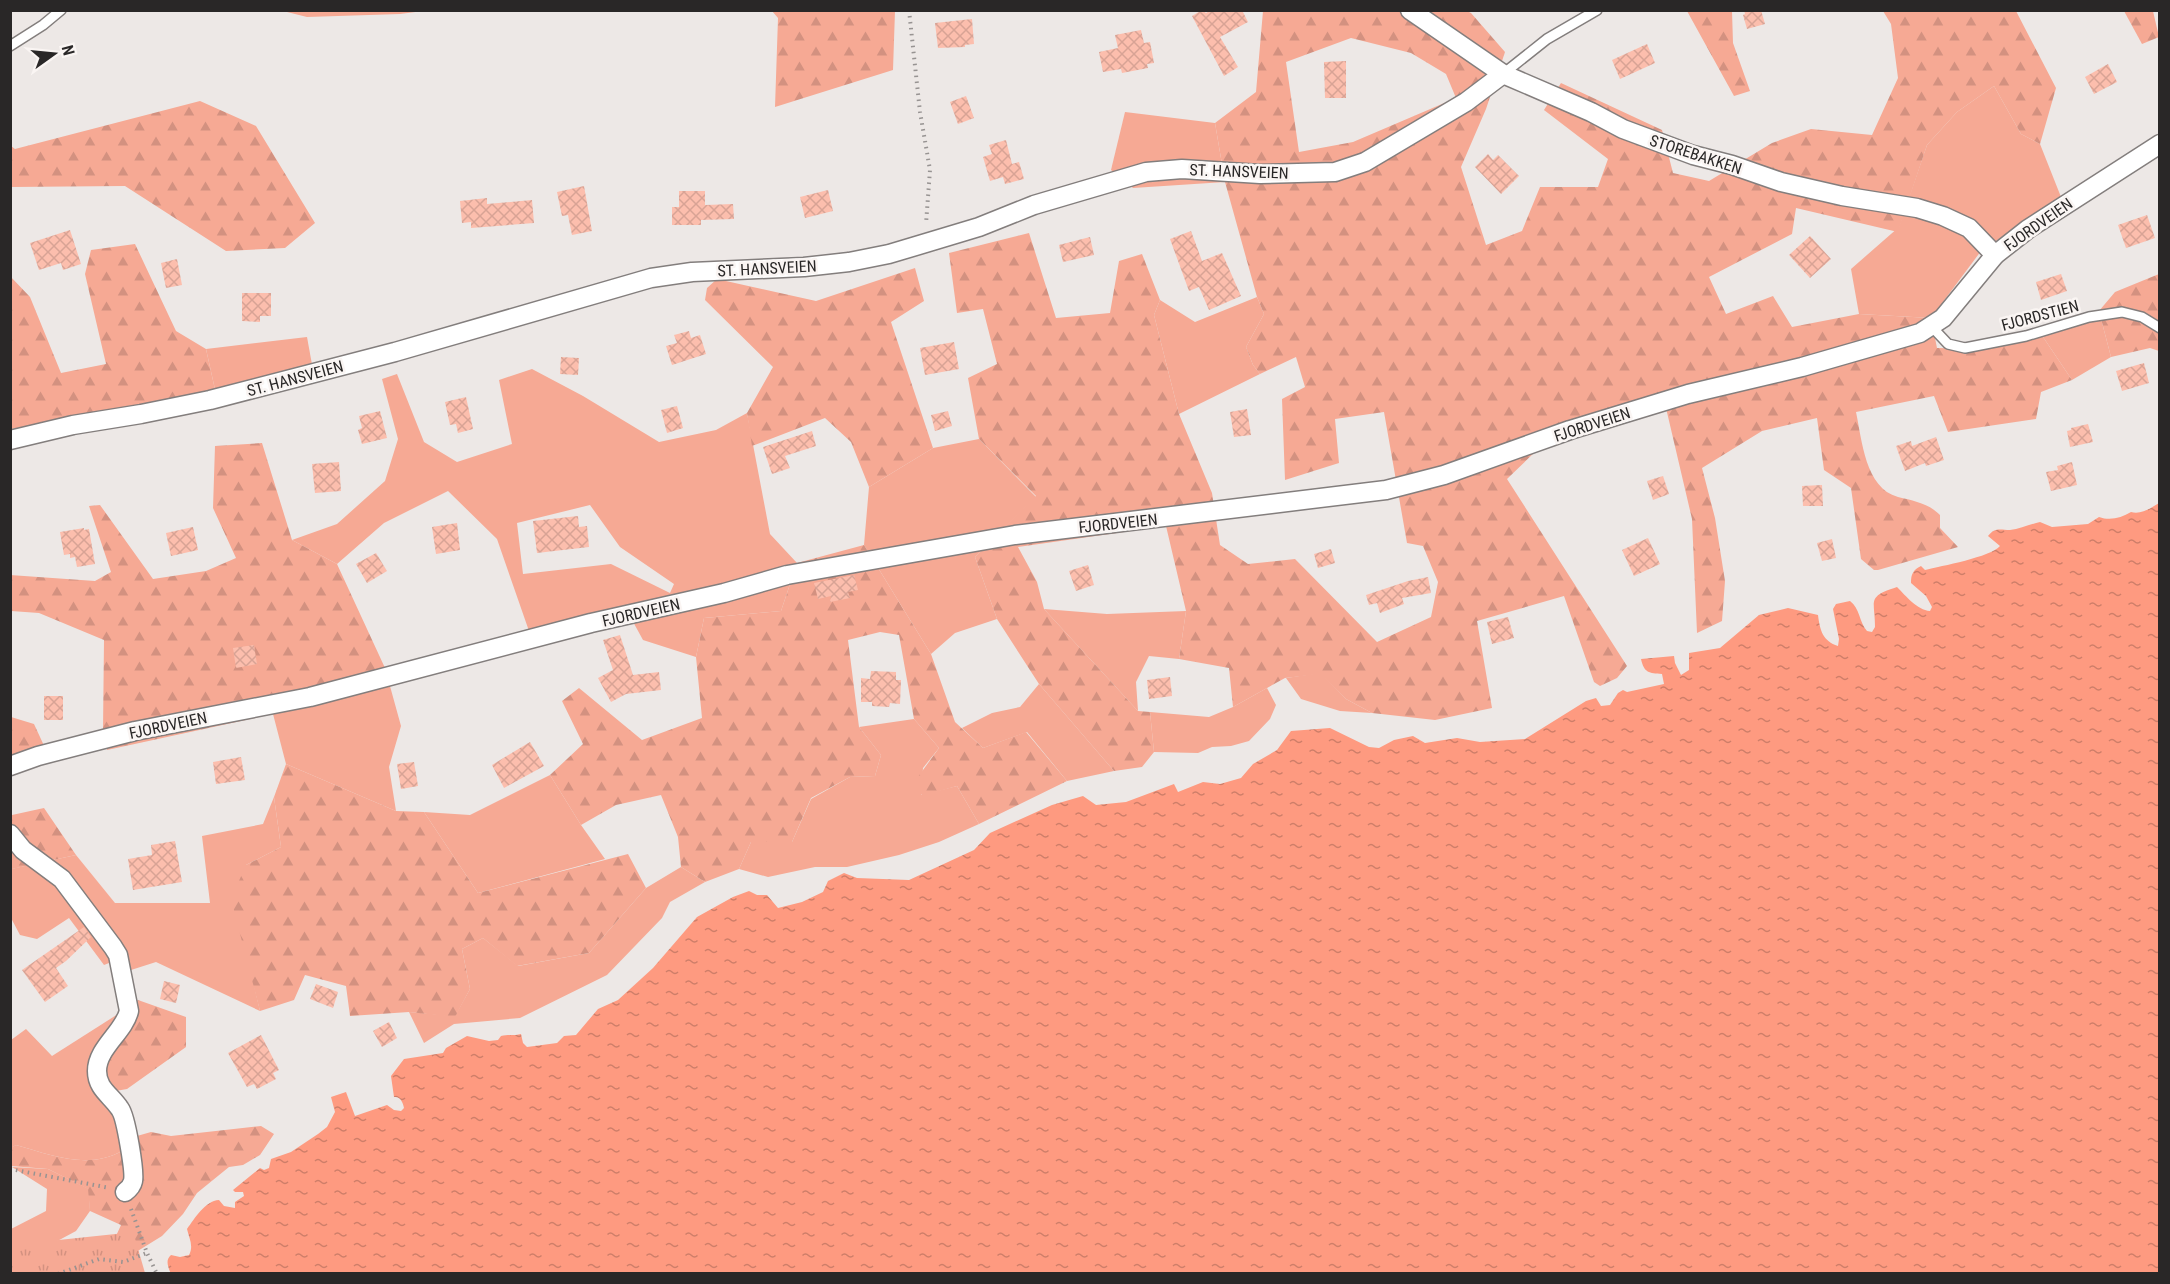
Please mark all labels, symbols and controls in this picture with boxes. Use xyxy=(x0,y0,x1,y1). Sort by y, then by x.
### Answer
north arrow xyxy=(24,24,84,84)
text: N xyxy=(58,43,78,57)
street label: STOREBAKKEN xyxy=(1647,131,1744,178)
street label: ST. HANSVEIEN xyxy=(1189,160,1289,183)
street label: FJORDVEIEN xyxy=(2000,194,2076,255)
street label: ST. HANSVEIEN xyxy=(717,256,817,281)
street label: FJORDSTIEN xyxy=(1999,296,2081,335)
street label: ST. HANSVEIEN xyxy=(245,356,345,400)
street label: FJORDVEIEN xyxy=(1552,403,1633,446)
street label: FJORDVEIEN xyxy=(1078,510,1158,537)
street label: FJORDVEIEN xyxy=(600,594,682,631)
street label: FJORDVEIEN xyxy=(127,708,209,743)

